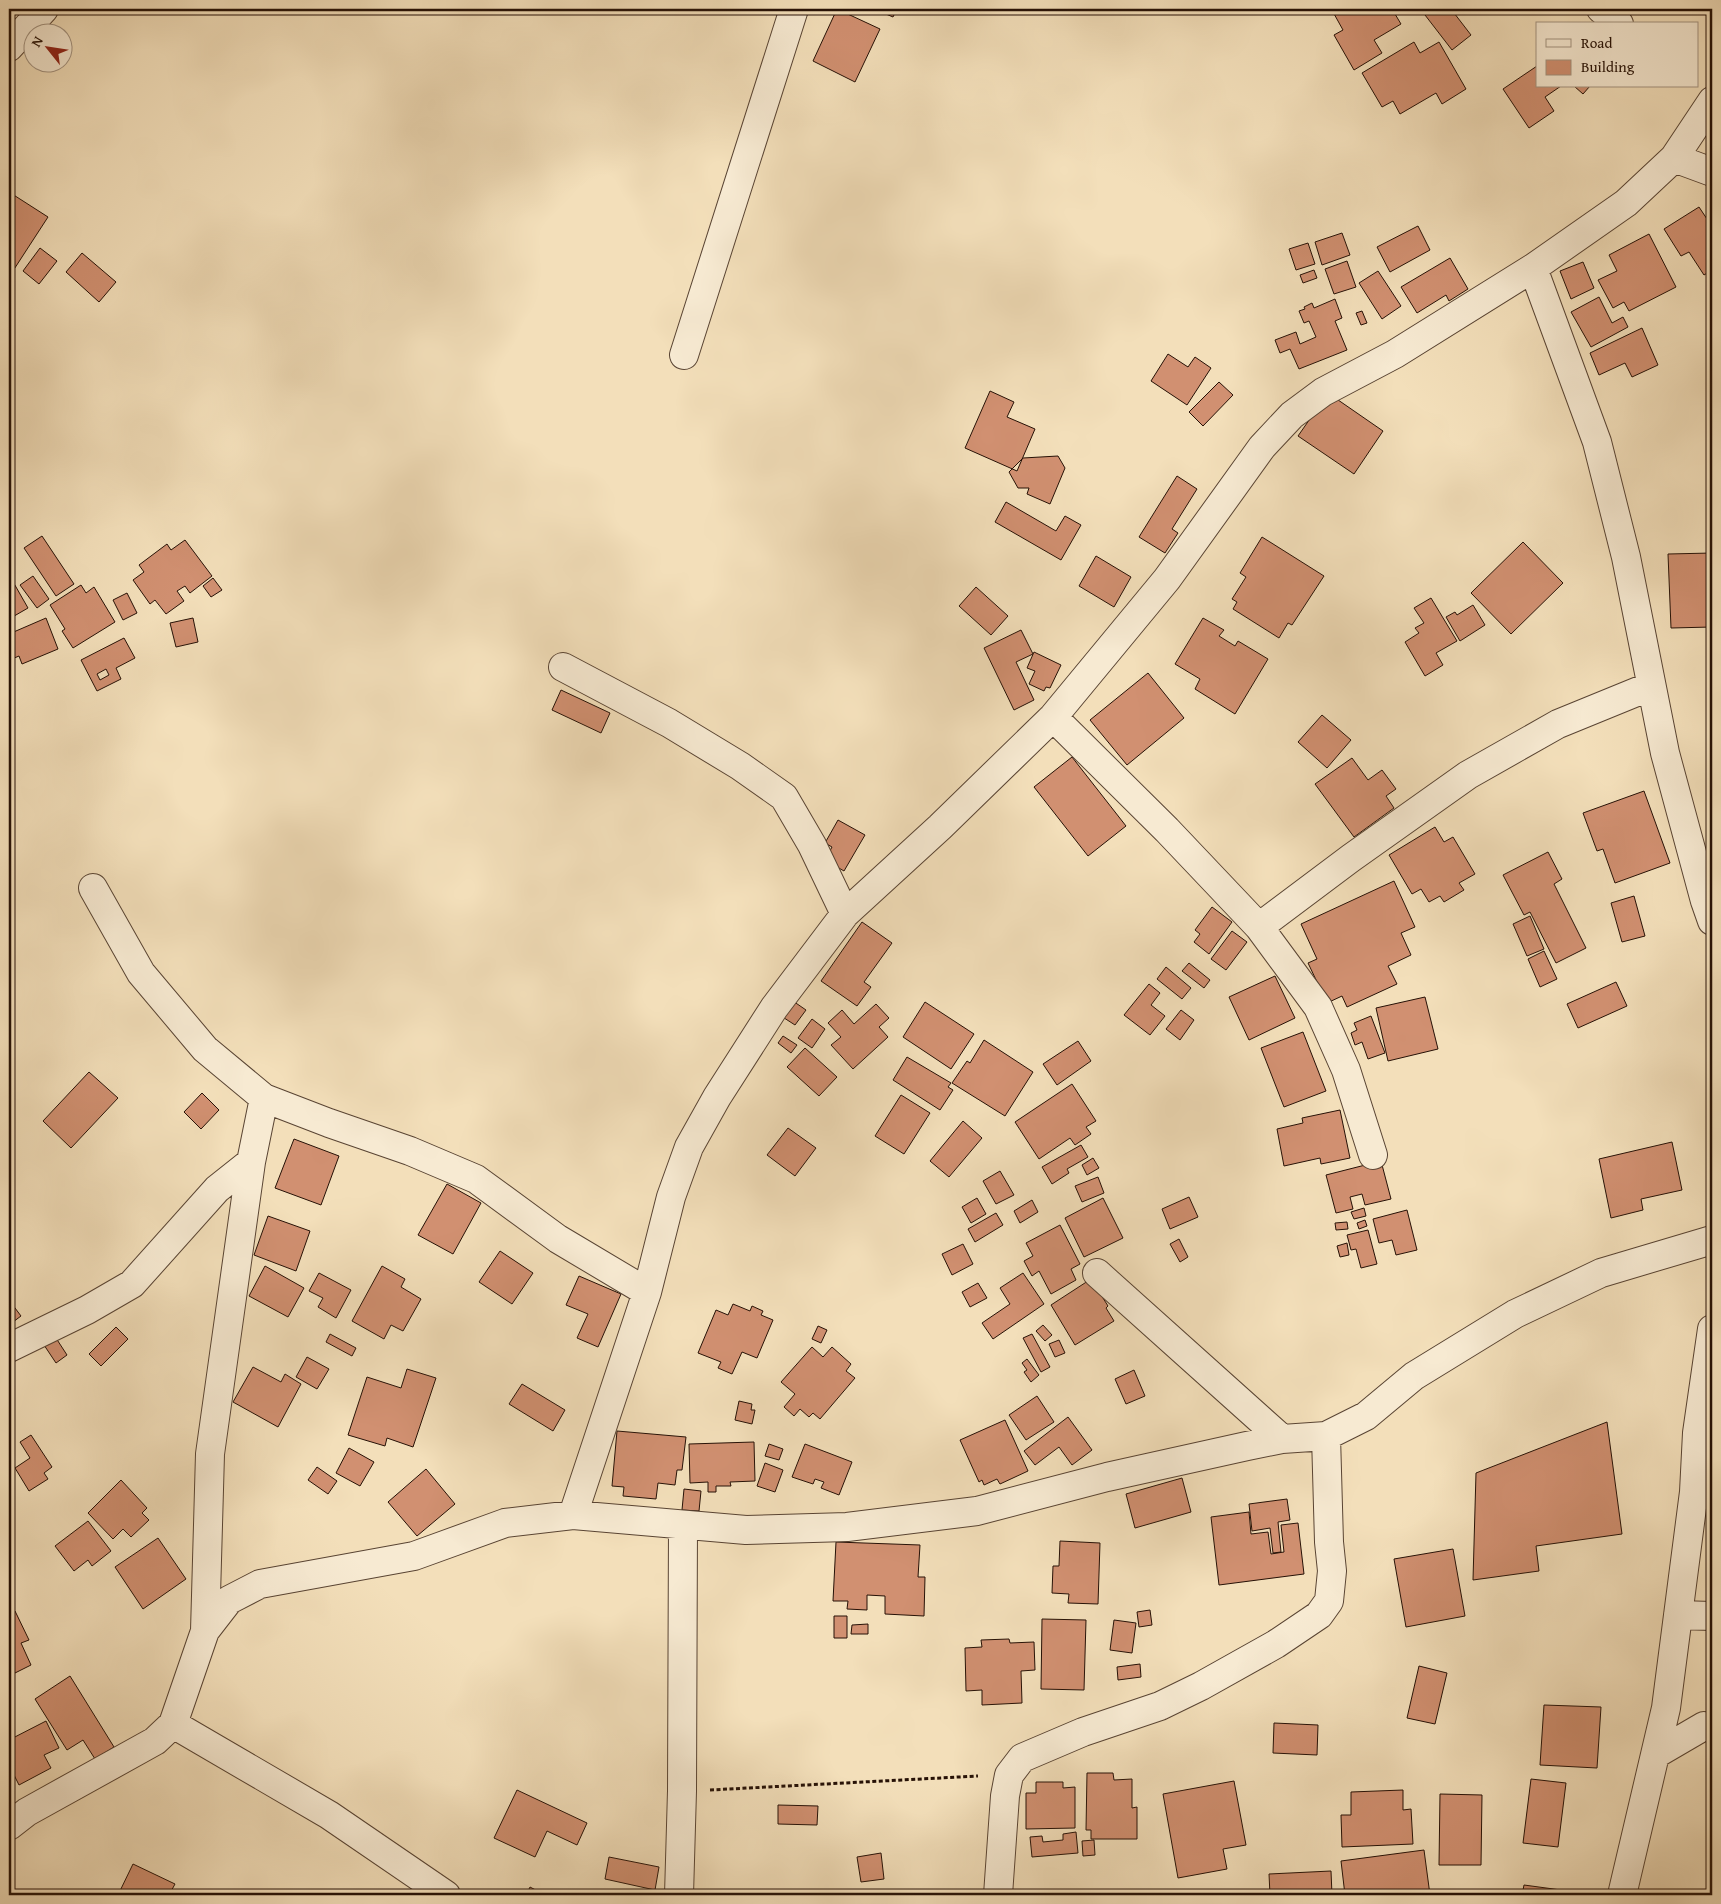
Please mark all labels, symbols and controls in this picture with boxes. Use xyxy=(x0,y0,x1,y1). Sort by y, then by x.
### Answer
north arrow xyxy=(22,22,72,72)
legend xyxy=(1536,22,1698,88)
text: N xyxy=(26,32,48,51)
text: Road xyxy=(1581,32,1612,53)
text: Building xyxy=(1581,56,1635,77)

